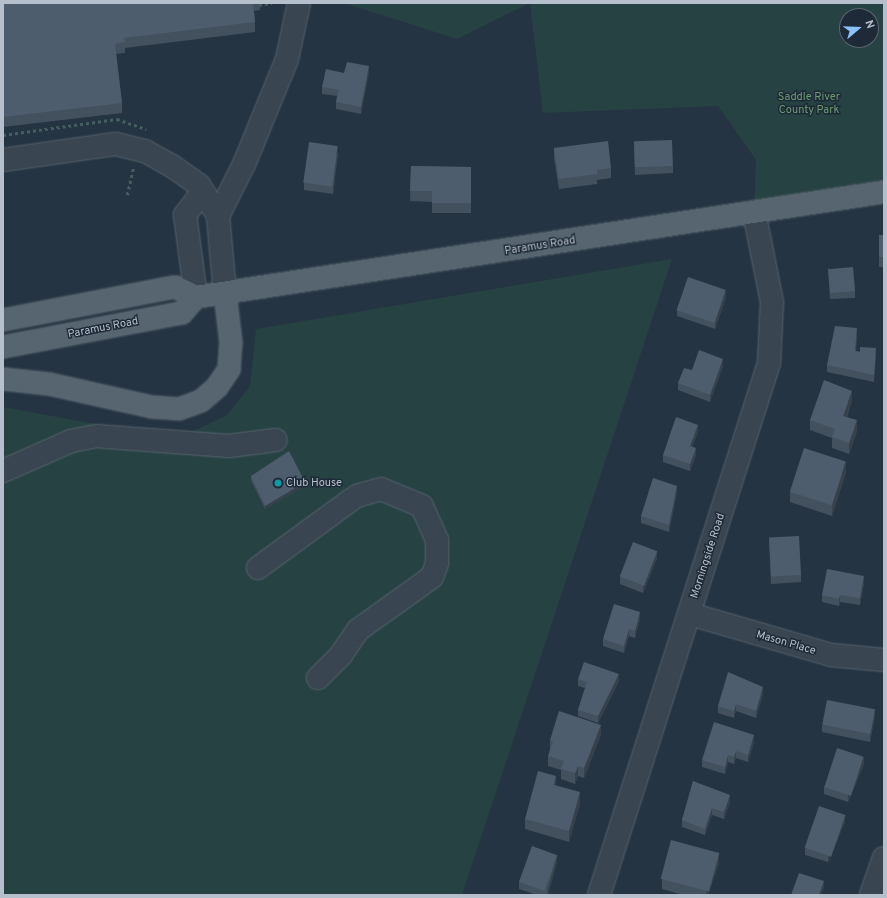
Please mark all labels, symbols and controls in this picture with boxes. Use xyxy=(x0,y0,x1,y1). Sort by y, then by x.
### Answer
north arrow xyxy=(839,8,879,48)
text: N xyxy=(861,18,877,30)
park label: Saddle River County Park xyxy=(778,91,840,117)
street label: Paramus Road xyxy=(504,234,576,258)
street label: Paramus Road xyxy=(67,315,139,341)
place label: Club House xyxy=(286,476,342,490)
marker: Club House xyxy=(273,478,283,488)
street label: Morningside Road xyxy=(688,512,728,600)
street label: Mason Place xyxy=(755,628,817,658)

